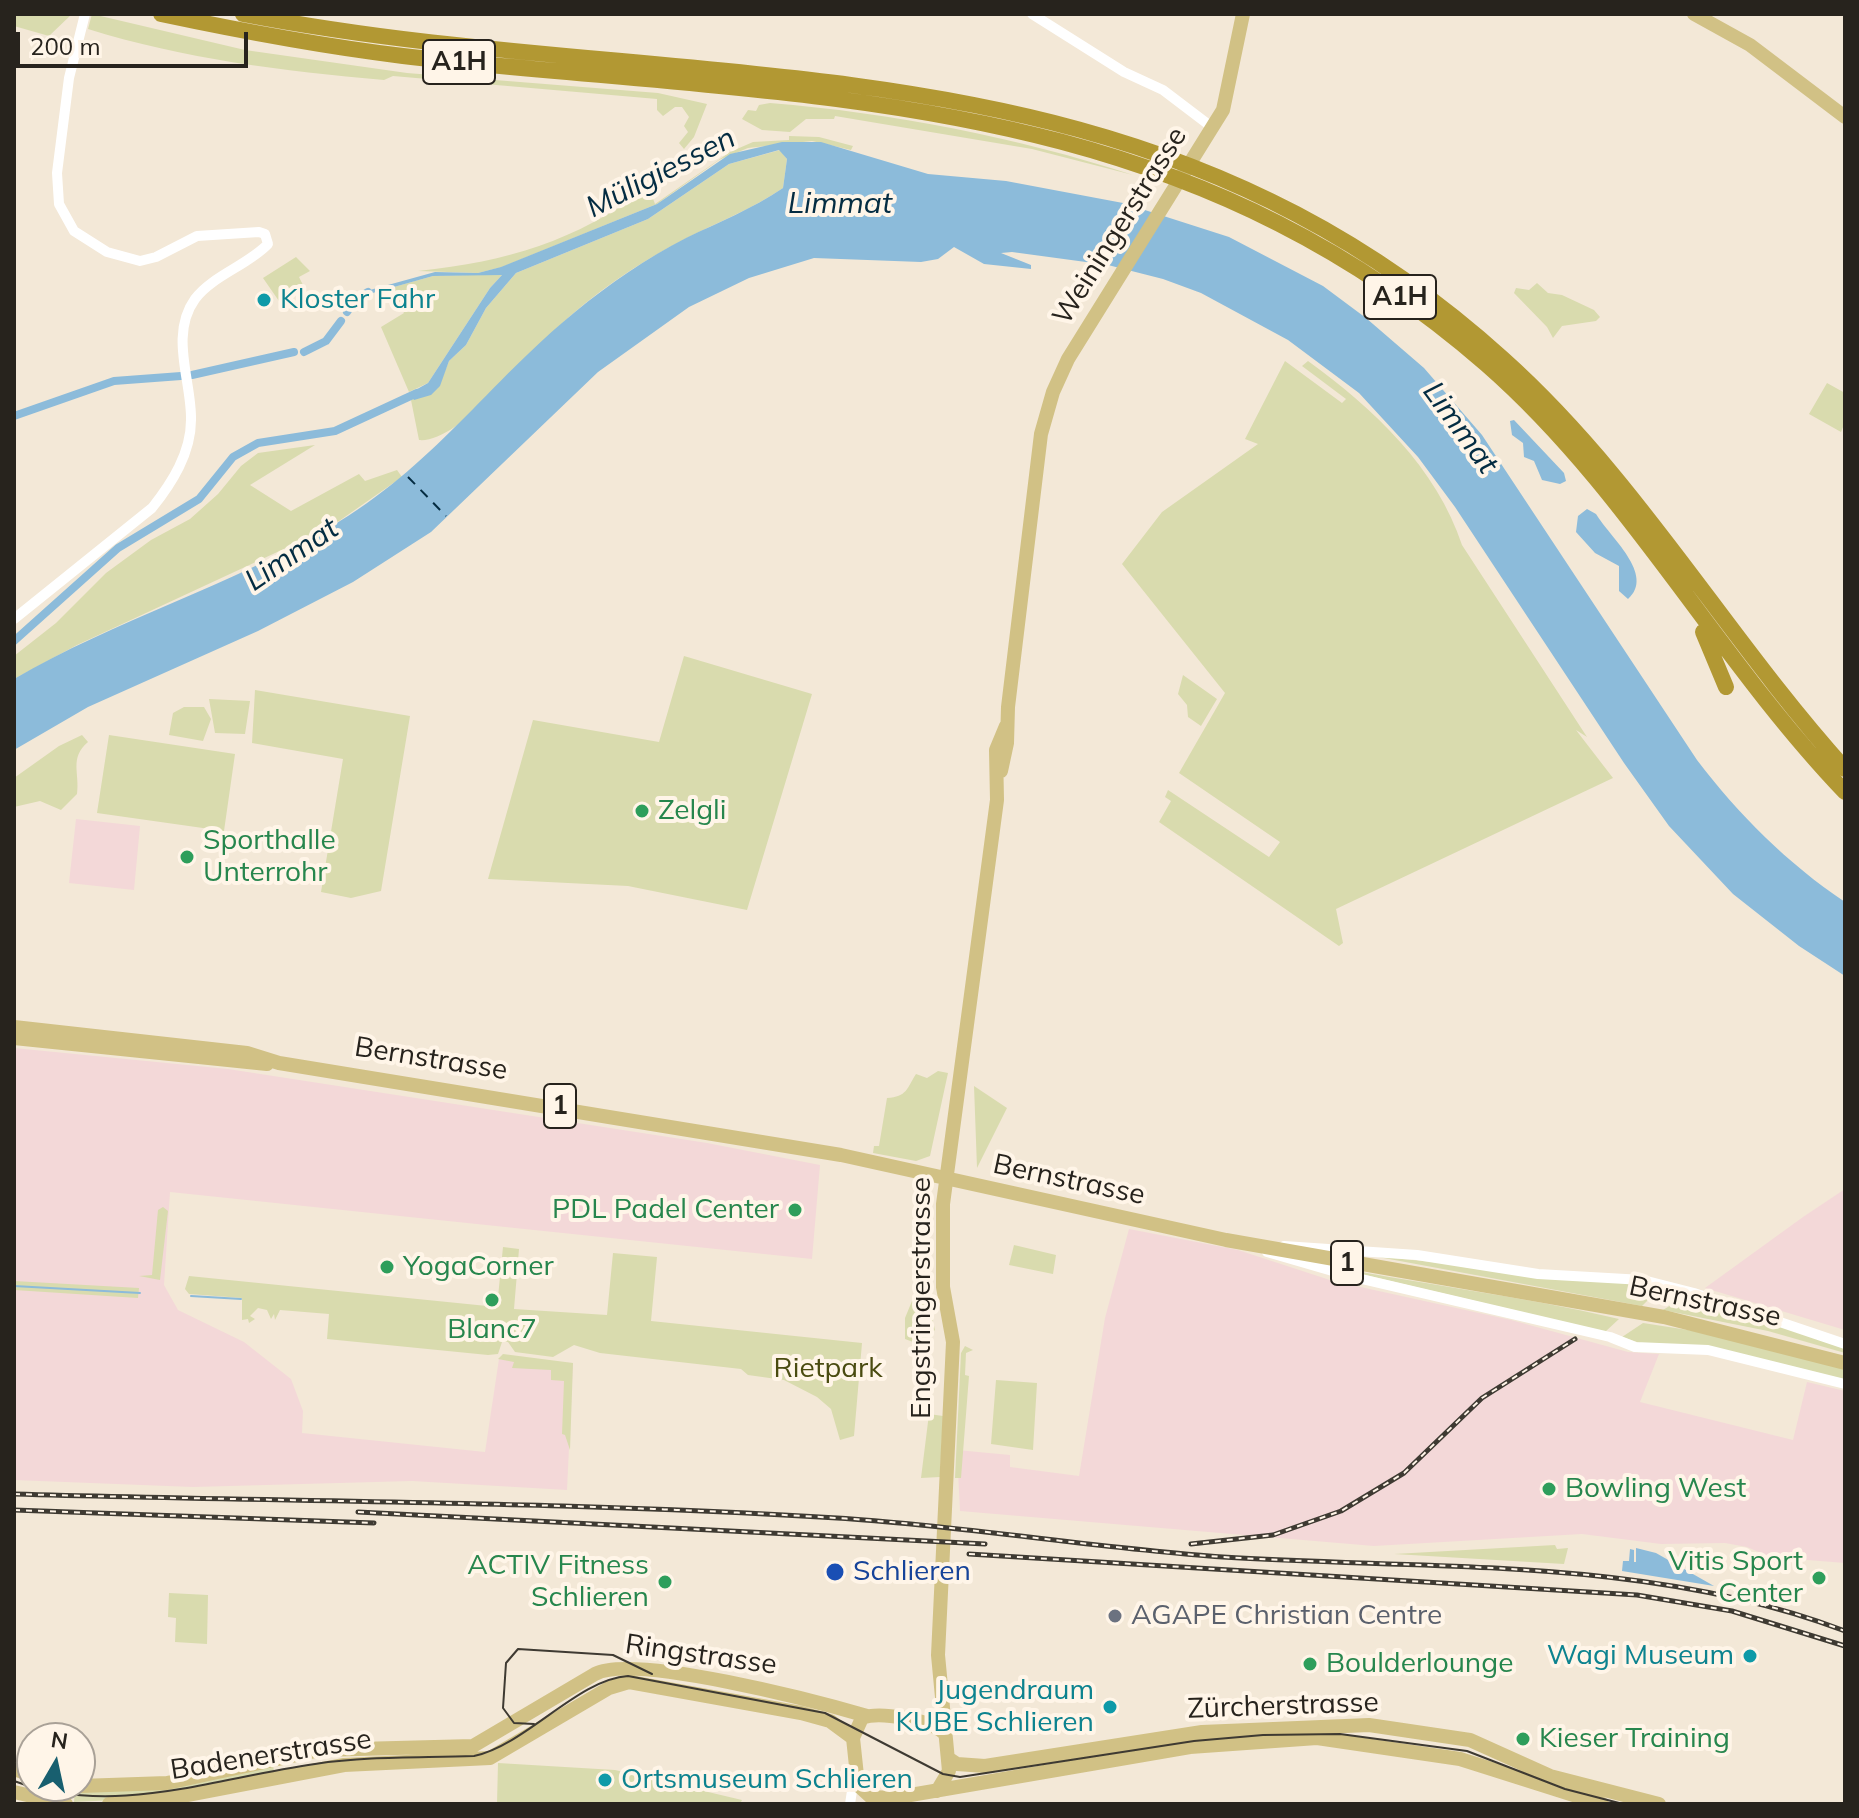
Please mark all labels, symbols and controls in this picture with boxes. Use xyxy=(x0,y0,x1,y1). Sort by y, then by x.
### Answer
scale bar xyxy=(20,16,252,66)
text: 200 m xyxy=(30,31,101,61)
road number: A1H xyxy=(423,40,495,84)
water label: Müligiessen xyxy=(580,120,742,226)
street label: Weiningerstrasse xyxy=(1046,121,1194,331)
water label: Limmat xyxy=(788,186,892,222)
road number: A1H xyxy=(1364,275,1436,319)
place label: Kloster Fahr xyxy=(280,283,435,317)
marker: Kloster Fahr xyxy=(255,291,273,309)
water label: Limmat xyxy=(1415,375,1505,481)
water label: Limmat xyxy=(239,511,345,599)
place label: Zelgli xyxy=(658,794,726,828)
marker: Zelgli xyxy=(633,802,651,820)
place label: Sporthalle Unterrohr xyxy=(203,824,336,890)
marker: Sporthalle Unterrohr xyxy=(178,848,196,866)
street label: Bernstrasse xyxy=(352,1030,510,1088)
road number: 1 xyxy=(544,1084,576,1128)
street label: Bernstrasse xyxy=(990,1148,1148,1212)
street label: Engstringerstrasse xyxy=(905,1177,939,1419)
place label: PDL Padel Center xyxy=(552,1193,779,1227)
marker: PDL Padel Center xyxy=(786,1201,804,1219)
road number: 1 xyxy=(1331,1241,1363,1285)
place label: YogaCorner xyxy=(403,1250,554,1284)
marker: YogaCorner xyxy=(378,1258,396,1276)
street label: Bernstrasse xyxy=(1626,1270,1784,1334)
marker: Blanc7 xyxy=(483,1291,501,1309)
place label: Blanc7 xyxy=(447,1313,537,1347)
park label: Rietpark xyxy=(773,1352,883,1386)
place label: Bowling West xyxy=(1565,1472,1746,1506)
marker: Bowling West xyxy=(1540,1480,1558,1498)
place label: Vitis Sport Center xyxy=(1668,1545,1803,1611)
place label: ACTIV Fitness Schlieren xyxy=(467,1549,649,1615)
place label: Schlieren xyxy=(853,1555,971,1589)
marker: Schlieren xyxy=(824,1561,846,1583)
marker: Vitis Sport Center xyxy=(1810,1569,1828,1587)
marker: ACTIV Fitness Schlieren xyxy=(656,1573,674,1591)
place label: AGAPE Christian Centre xyxy=(1131,1599,1442,1633)
marker: AGAPE Christian Centre xyxy=(1106,1607,1124,1625)
street label: Ringstrasse xyxy=(623,1628,779,1682)
place label: Wagi Museum xyxy=(1547,1639,1734,1673)
place label: Boulderlounge xyxy=(1326,1647,1513,1681)
marker: Wagi Museum xyxy=(1741,1647,1759,1665)
marker: Boulderlounge xyxy=(1301,1655,1319,1673)
place label: Jugendraum KUBE Schlieren xyxy=(895,1674,1094,1740)
street label: Zürcherstrasse xyxy=(1187,1686,1379,1726)
marker: Jugendraum KUBE Schlieren xyxy=(1101,1698,1119,1716)
north arrow xyxy=(16,1722,96,1802)
place label: Kieser Training xyxy=(1539,1722,1730,1756)
street label: Badenerstrasse xyxy=(168,1723,374,1787)
text: N xyxy=(49,1725,70,1755)
marker: Kieser Training xyxy=(1514,1730,1532,1748)
place label: Ortsmuseum Schlieren xyxy=(621,1763,913,1797)
marker: Ortsmuseum Schlieren xyxy=(596,1771,614,1789)

